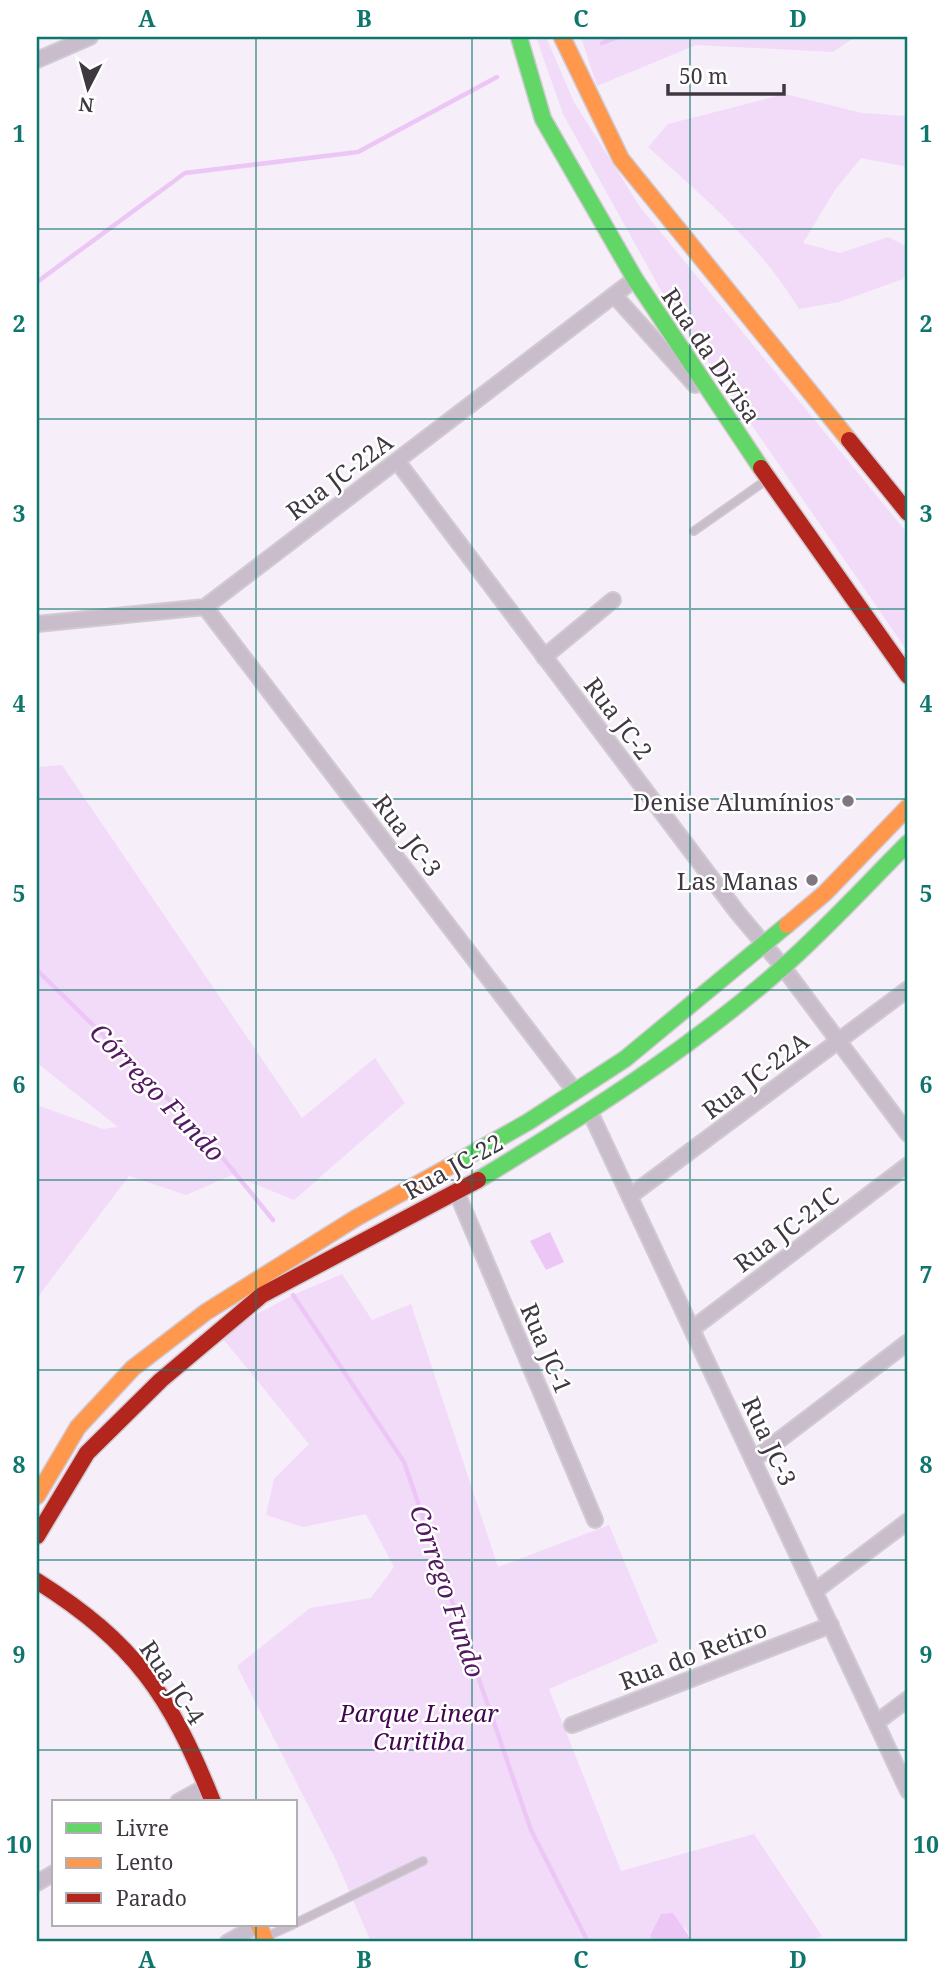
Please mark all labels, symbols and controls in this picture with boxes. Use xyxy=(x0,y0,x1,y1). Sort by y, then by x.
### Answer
text: A xyxy=(138,2,156,34)
text: B xyxy=(356,2,372,34)
text: C xyxy=(573,2,589,34)
text: D xyxy=(789,2,807,34)
north arrow xyxy=(52,52,122,122)
scale bar xyxy=(668,52,784,96)
text: 50 m xyxy=(679,62,728,90)
text: N xyxy=(77,91,95,119)
text: 1 xyxy=(13,117,26,149)
text: 1 xyxy=(920,117,933,149)
street label: Rua da Divisa xyxy=(655,281,769,429)
text: 2 xyxy=(13,307,26,339)
text: 2 xyxy=(920,307,933,339)
street label: Rua JC-22A xyxy=(279,425,399,527)
text: 3 xyxy=(13,497,26,529)
text: 3 xyxy=(920,497,933,529)
street label: Rua JC-2 xyxy=(577,670,661,766)
text: 4 xyxy=(13,687,26,719)
text: 4 xyxy=(920,687,933,719)
place label: Denise Alumínios xyxy=(633,785,834,818)
street label: Rua JC-3 xyxy=(366,787,450,883)
marker: Denise Alumínios xyxy=(840,793,856,809)
place label: Las Manas xyxy=(677,864,798,897)
marker: Las Manas xyxy=(804,872,820,888)
text: 5 xyxy=(13,877,26,909)
text: 5 xyxy=(920,877,933,909)
water label: Córrego Fundo xyxy=(82,1015,234,1169)
street label: Rua JC-22A xyxy=(695,1024,815,1126)
text: 6 xyxy=(13,1068,26,1100)
text: 6 xyxy=(920,1068,933,1100)
street label: Rua JC-22 xyxy=(398,1125,508,1207)
street label: Rua JC-21C xyxy=(727,1179,845,1279)
text: 7 xyxy=(13,1258,26,1290)
text: 7 xyxy=(920,1258,933,1290)
street label: Rua JC-1 xyxy=(513,1298,581,1398)
street label: Rua JC-3 xyxy=(735,1391,805,1491)
text: 8 xyxy=(13,1448,26,1480)
text: 8 xyxy=(920,1448,933,1480)
water label: Córrego Fundo xyxy=(402,1500,494,1682)
street label: Rua do Retiro xyxy=(615,1611,771,1697)
street label: Rua JC-4 xyxy=(133,1633,214,1731)
text: 9 xyxy=(13,1638,26,1670)
text: 9 xyxy=(920,1638,933,1670)
park label: Parque Linear Curitiba xyxy=(339,1696,499,1757)
legend xyxy=(52,1800,298,1926)
text: Livre xyxy=(116,1814,169,1842)
text: 10 xyxy=(6,1828,32,1860)
text: 10 xyxy=(913,1828,939,1860)
text: Lento xyxy=(116,1848,173,1876)
text: Parado xyxy=(116,1884,187,1912)
text: A xyxy=(138,1943,156,1975)
text: B xyxy=(356,1943,372,1975)
text: C xyxy=(573,1943,589,1975)
text: D xyxy=(789,1943,807,1975)

